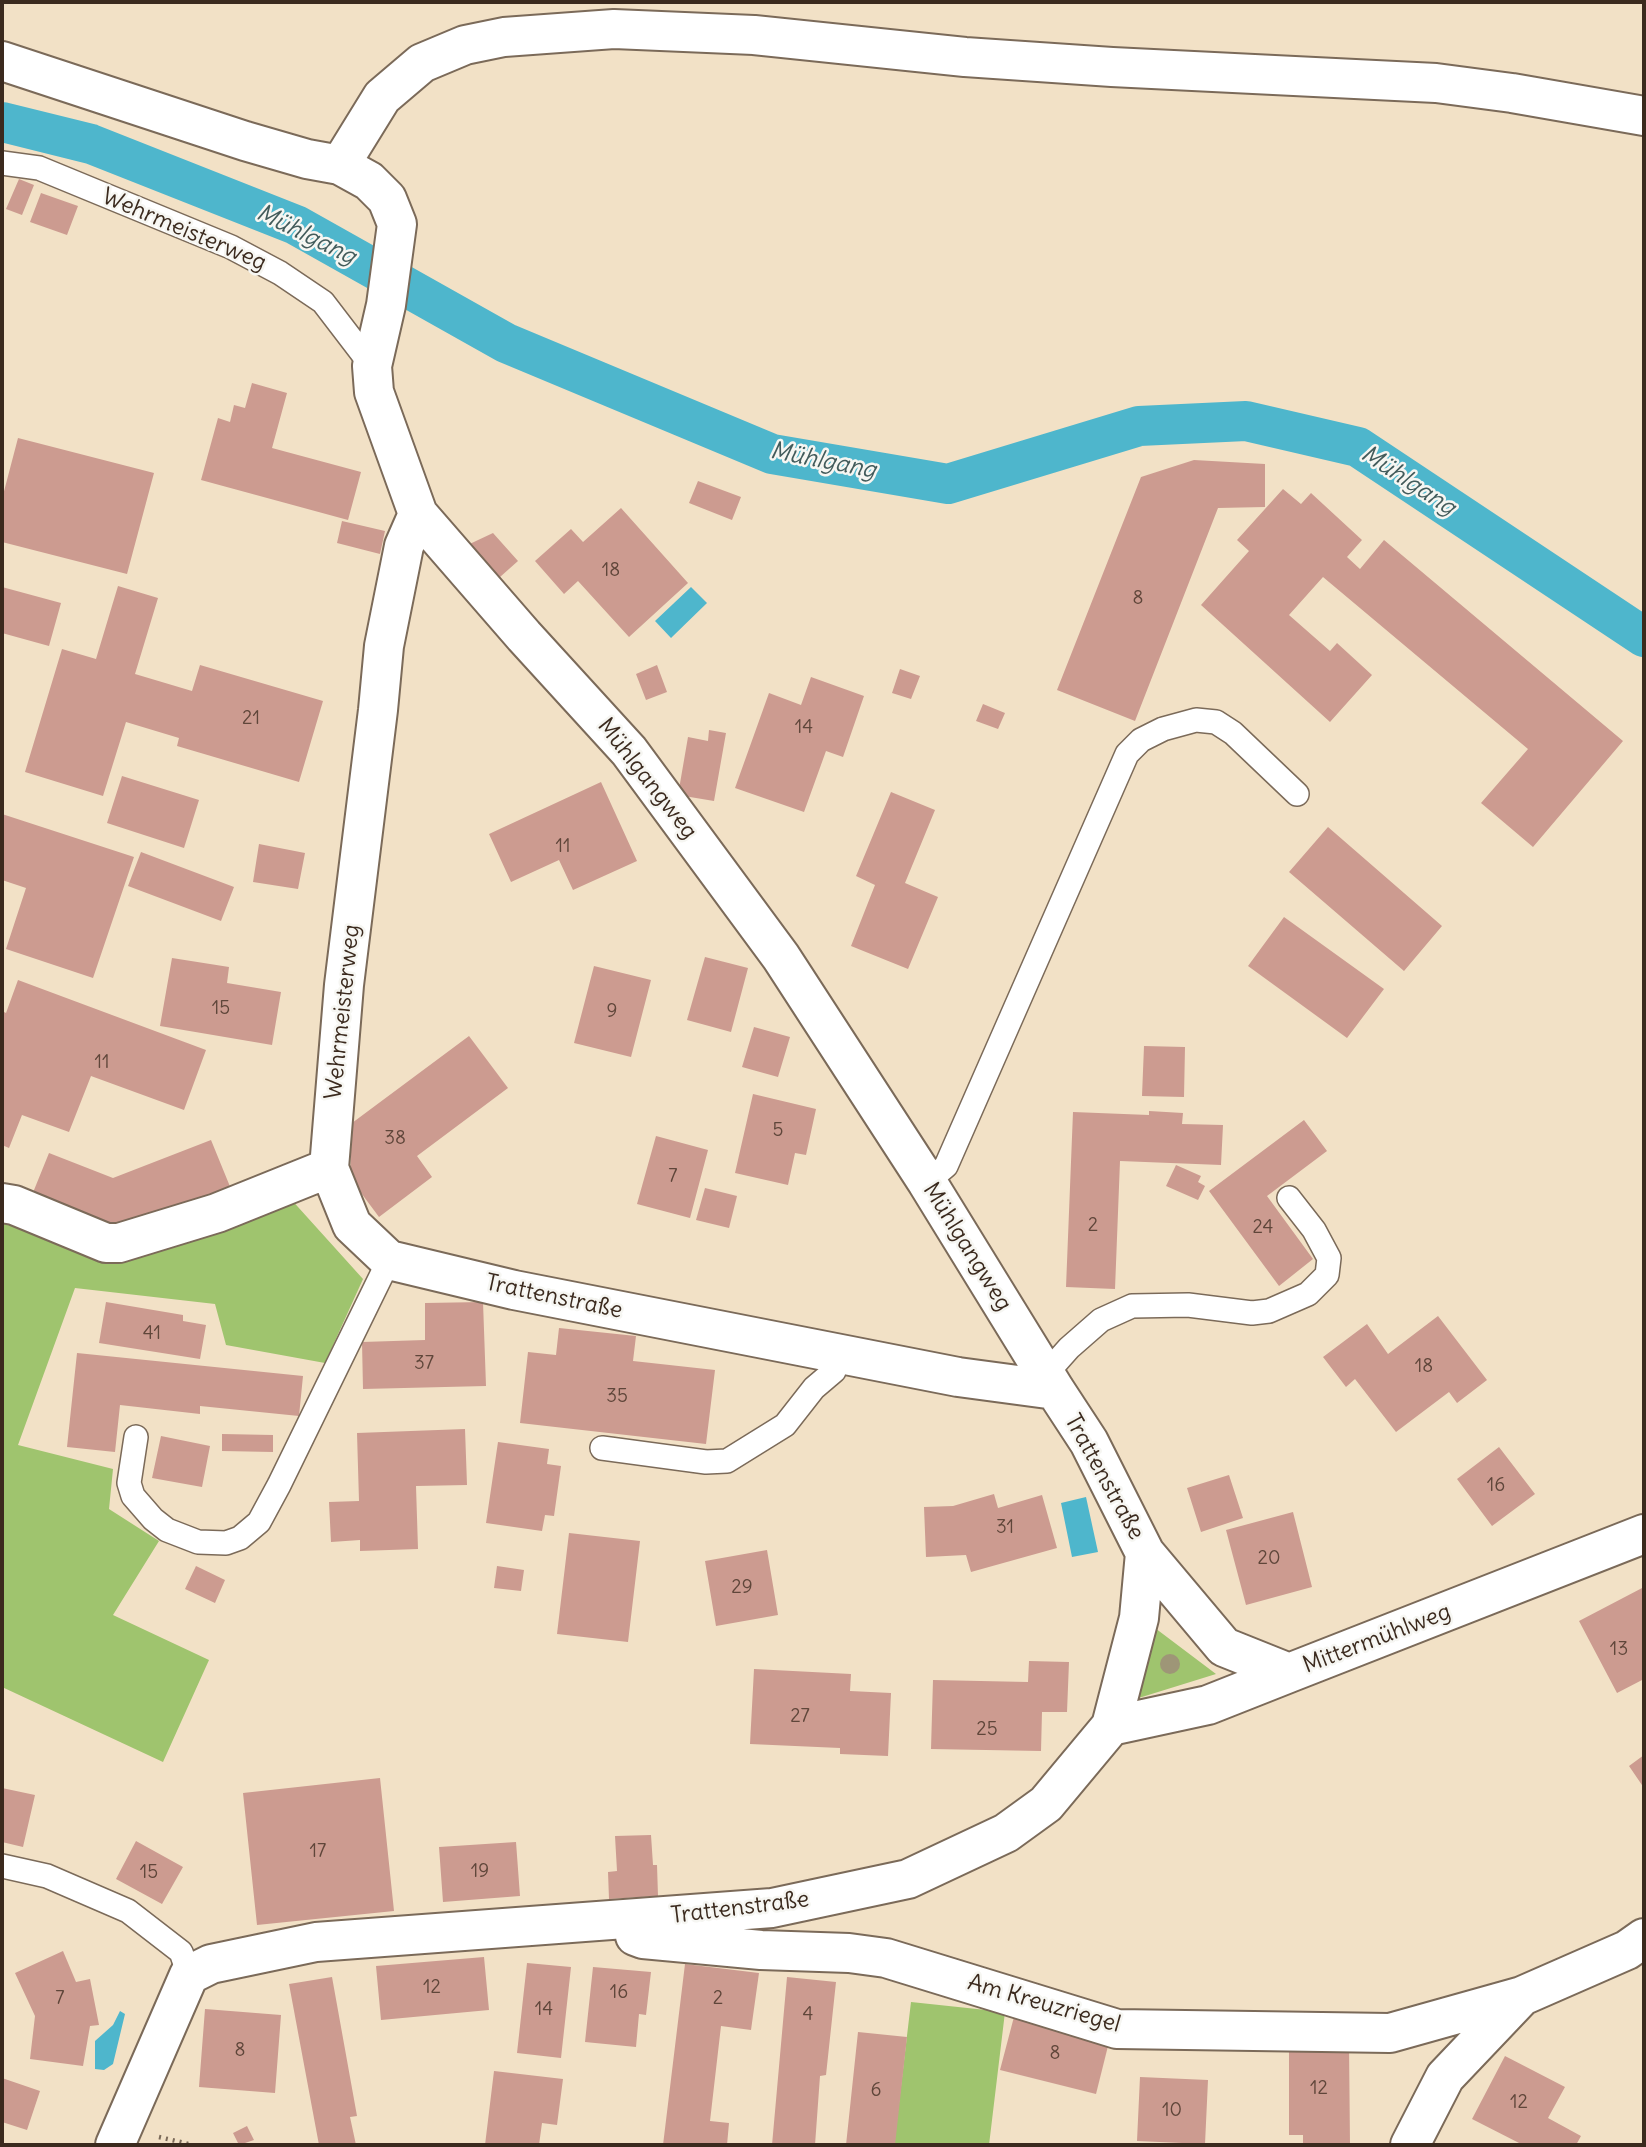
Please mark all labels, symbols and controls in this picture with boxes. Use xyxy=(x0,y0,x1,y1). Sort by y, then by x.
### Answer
street label: Wehrmeisterweg xyxy=(98,183,270,277)
water label: Mühlgang xyxy=(252,199,360,271)
water label: Mühlgang xyxy=(768,437,878,485)
water label: Mühlgang xyxy=(1355,440,1461,522)
house number: 18 xyxy=(602,560,620,582)
house number: 8 xyxy=(1133,588,1143,610)
house number: 21 xyxy=(242,708,260,730)
street label: Mühlgangweg xyxy=(591,713,703,845)
house number: 14 xyxy=(795,717,813,739)
house number: 11 xyxy=(555,836,571,858)
street label: Wehrmeisterweg xyxy=(320,923,366,1101)
house number: 15 xyxy=(212,998,230,1020)
house number: 9 xyxy=(607,1001,617,1023)
house number: 11 xyxy=(94,1052,110,1074)
house number: 5 xyxy=(773,1120,783,1142)
house number: 38 xyxy=(384,1128,406,1150)
house number: 7 xyxy=(668,1166,678,1188)
street label: Mühlgangweg xyxy=(917,1178,1017,1316)
house number: 2 xyxy=(1088,1215,1098,1237)
house number: 24 xyxy=(1252,1217,1274,1239)
street label: Trattenstraße xyxy=(483,1269,625,1325)
house number: 41 xyxy=(143,1323,161,1345)
house number: 37 xyxy=(414,1353,434,1375)
house number: 18 xyxy=(1415,1356,1433,1378)
house number: 35 xyxy=(606,1386,628,1408)
street label: Trattenstraße xyxy=(1058,1409,1150,1545)
house number: 16 xyxy=(1487,1475,1505,1497)
house number: 31 xyxy=(996,1517,1014,1539)
house number: 20 xyxy=(1258,1548,1280,1570)
house number: 29 xyxy=(731,1577,753,1599)
street label: Mittermühlweg xyxy=(1299,1598,1455,1680)
house number: 13 xyxy=(1610,1639,1628,1661)
house number: 27 xyxy=(790,1706,810,1728)
house number: 25 xyxy=(976,1719,998,1741)
house number: 17 xyxy=(310,1841,326,1863)
house number: 19 xyxy=(471,1861,489,1883)
house number: 15 xyxy=(140,1862,158,1884)
street label: Trattenstraße xyxy=(669,1886,811,1930)
street label: Am Kreuzriegel xyxy=(965,1969,1123,2039)
house number: 12 xyxy=(423,1977,441,1999)
house number: 16 xyxy=(610,1982,628,2004)
house number: 7 xyxy=(55,1988,65,2010)
house number: 2 xyxy=(713,1988,723,2010)
house number: 14 xyxy=(535,1999,553,2021)
house number: 4 xyxy=(803,2004,813,2026)
house number: 8 xyxy=(235,2040,245,2062)
house number: 8 xyxy=(1050,2043,1060,2065)
house number: 12 xyxy=(1310,2078,1328,2100)
house number: 6 xyxy=(871,2080,881,2102)
house number: 12 xyxy=(1510,2092,1528,2114)
house number: 10 xyxy=(1162,2100,1182,2122)

